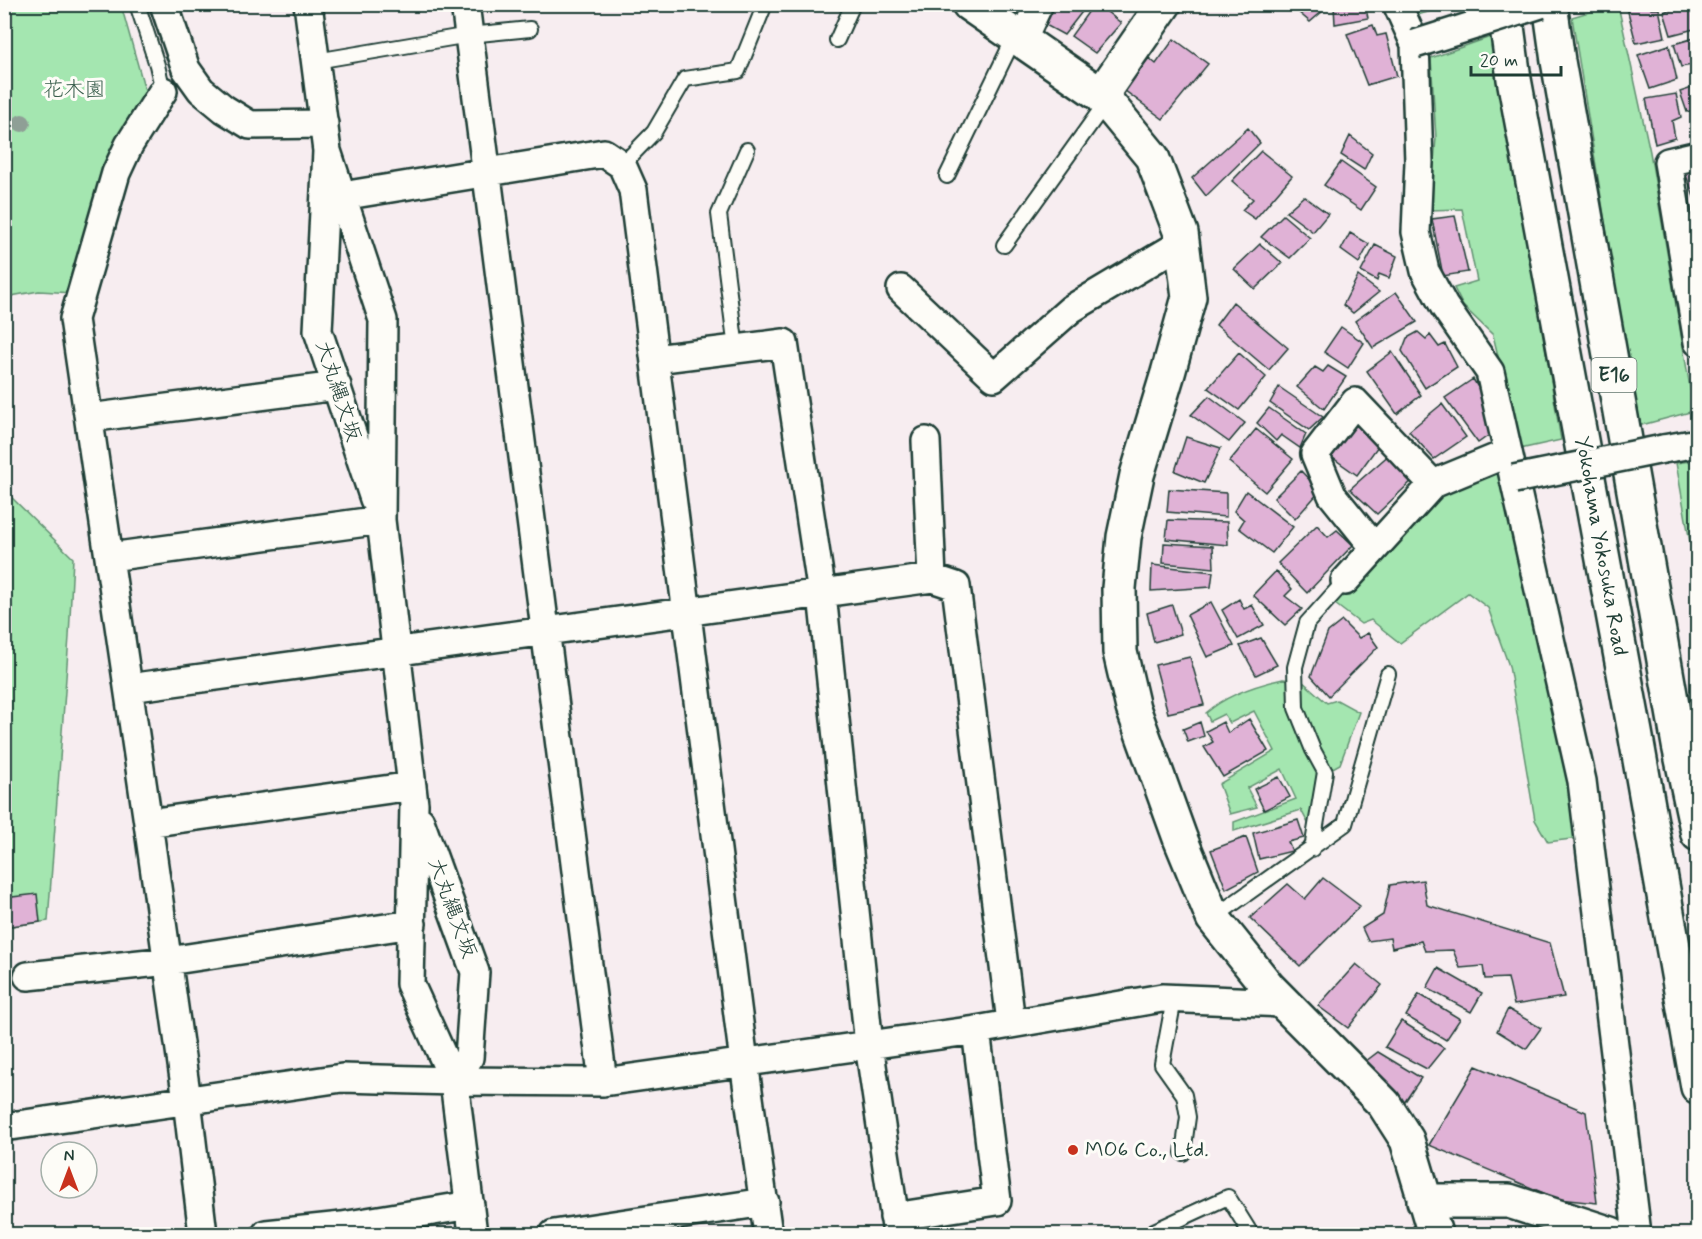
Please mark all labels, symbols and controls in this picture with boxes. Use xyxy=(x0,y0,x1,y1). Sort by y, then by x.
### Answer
scale bar xyxy=(1471,39,1561,77)
text: 20 m xyxy=(1480,49,1518,73)
park label: 花木園 xyxy=(43,76,106,104)
street label: 大丸縄文坂 xyxy=(308,337,368,445)
road number: E16 xyxy=(1592,358,1636,392)
street label: Yokohama Yokosuka Road xyxy=(1568,434,1634,658)
street label: 大丸縄文坂 xyxy=(421,854,483,962)
place label: MO6 Co., Ltd. xyxy=(1085,1136,1209,1164)
north arrow xyxy=(39,1140,99,1200)
marker: MO6 Co., Ltd. xyxy=(1066,1143,1080,1157)
text: N xyxy=(64,1146,74,1167)

